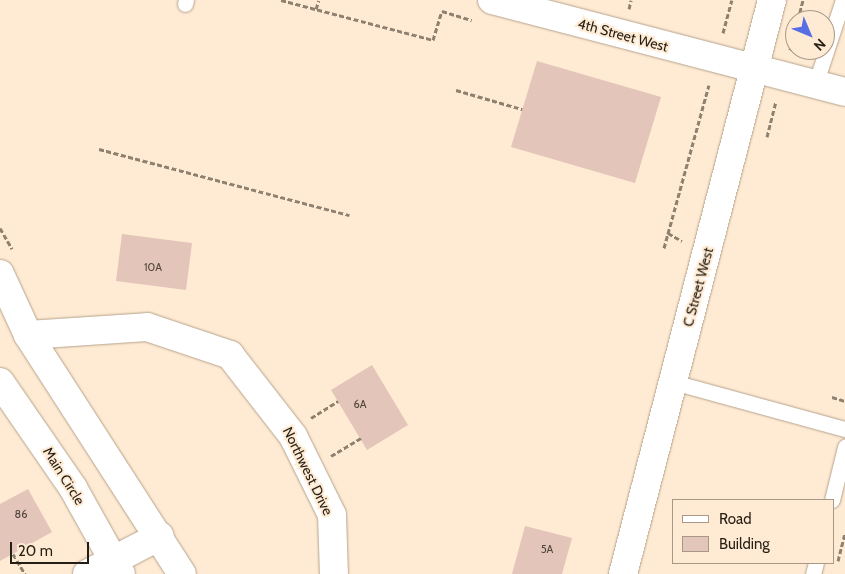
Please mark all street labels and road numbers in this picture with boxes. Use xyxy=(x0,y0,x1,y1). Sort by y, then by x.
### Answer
street label: 4th Street West xyxy=(576,15,670,55)
street label: C Street West xyxy=(679,246,717,328)
street label: Northwest Drive xyxy=(279,424,337,518)
street label: Main Circle xyxy=(40,444,88,508)

